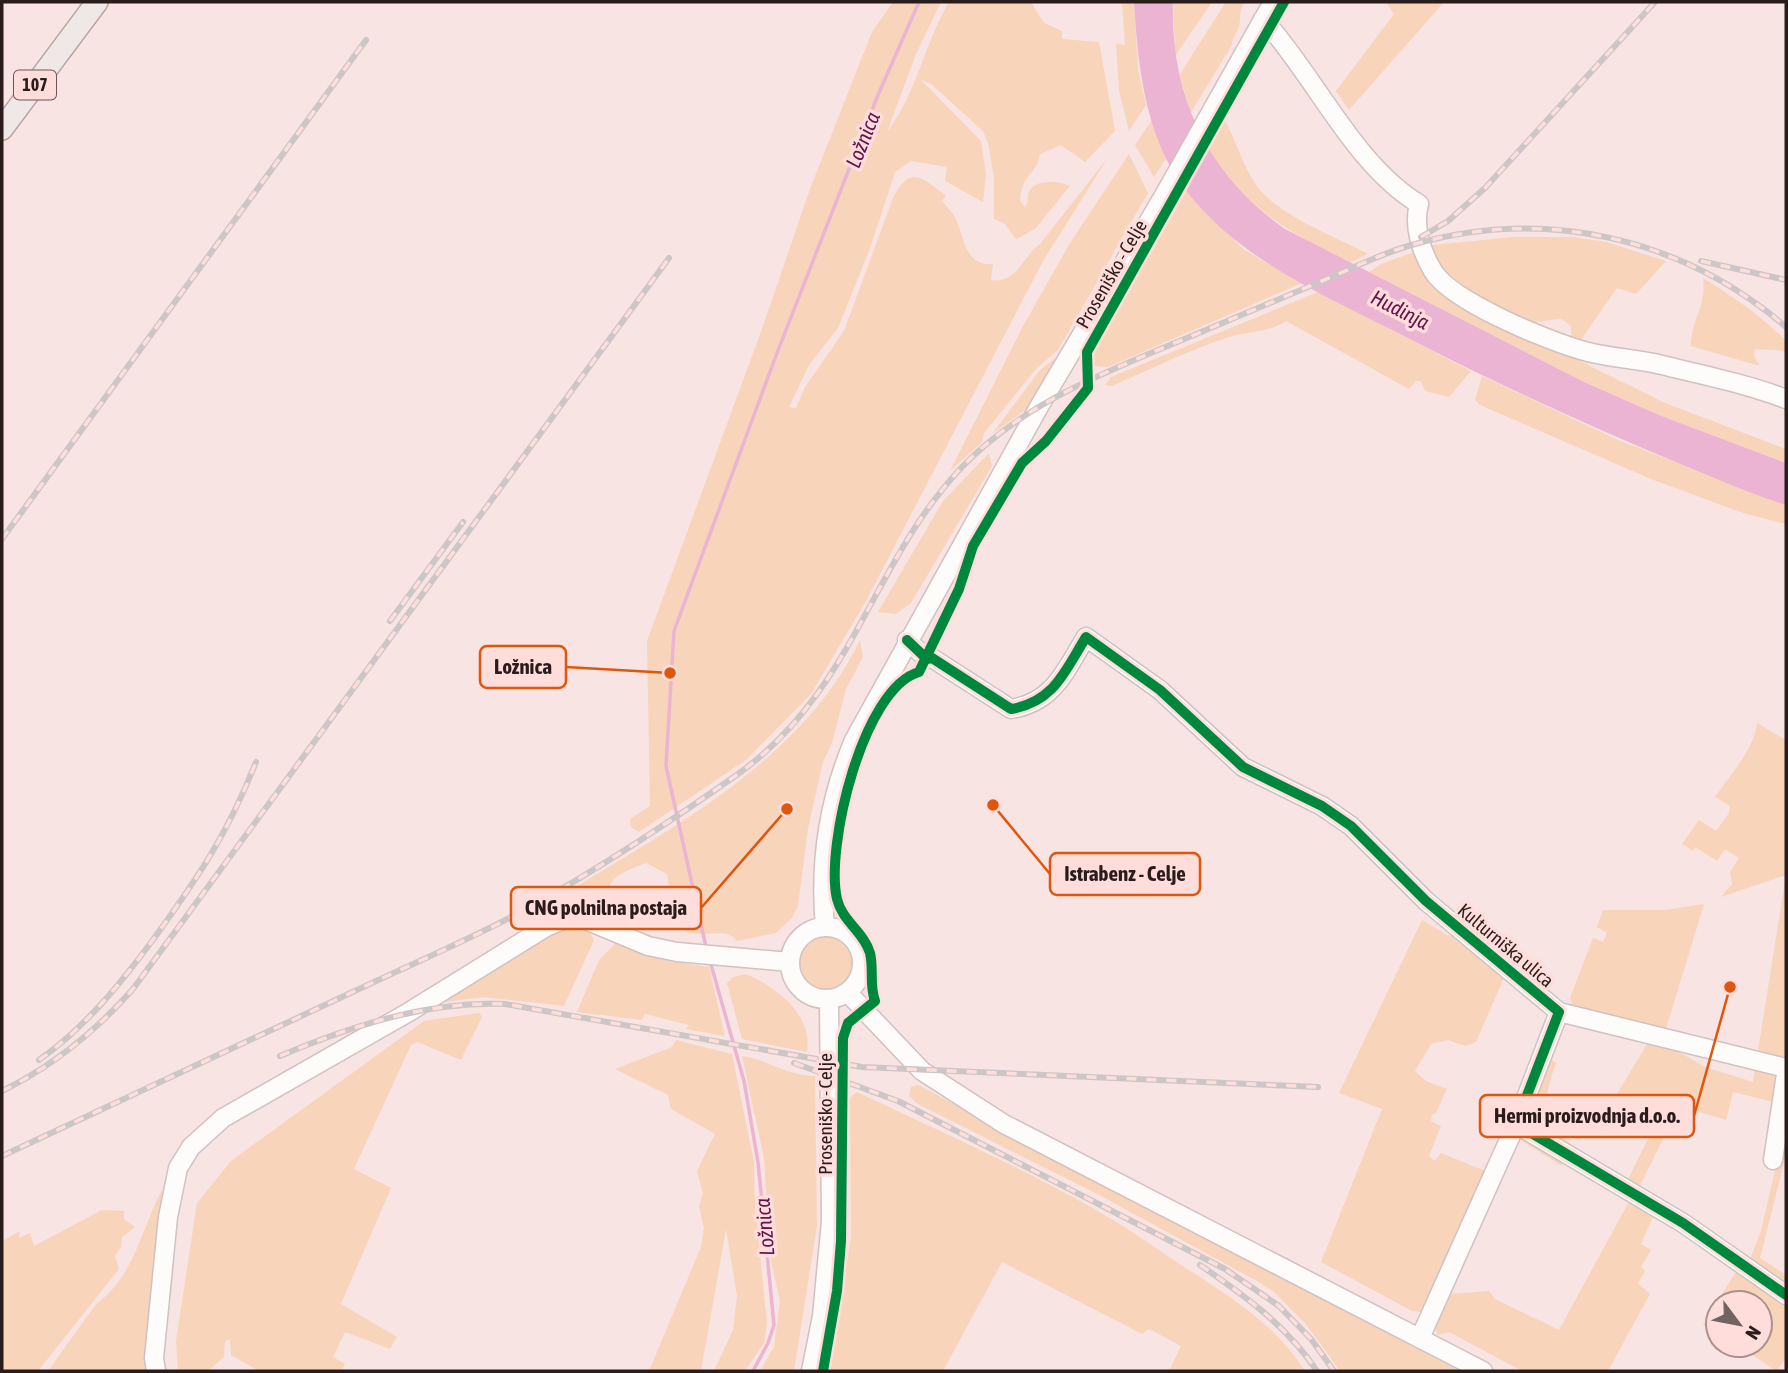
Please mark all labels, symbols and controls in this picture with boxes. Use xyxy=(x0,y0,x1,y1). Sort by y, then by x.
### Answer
road number: 107 xyxy=(14,70,56,100)
water label: Ložnica xyxy=(840,108,884,171)
street label: Proseniško - Celje xyxy=(1071,216,1151,332)
water label: Hudinja xyxy=(1367,284,1434,334)
callout: Ložnica xyxy=(480,646,566,688)
text: Ložnica xyxy=(494,654,552,678)
callout: Istrabenz - Celje xyxy=(1050,853,1200,895)
text: Istrabenz - Celje xyxy=(1064,861,1186,885)
callout: CNG polnilna postaja xyxy=(511,887,701,929)
text: CNG polnilna postaja xyxy=(525,895,687,919)
street label: Kulturniška ulica xyxy=(1454,899,1558,991)
street label: Proseniško - Celje xyxy=(814,1053,836,1175)
callout: Hermi proizvodnja d.o.o. xyxy=(1480,1095,1694,1137)
text: Hermi proizvodnja d.o.o. xyxy=(1494,1103,1680,1127)
water label: Ložnica xyxy=(750,1197,778,1257)
north arrow xyxy=(1704,1289,1774,1359)
text: N xyxy=(1741,1322,1766,1344)

